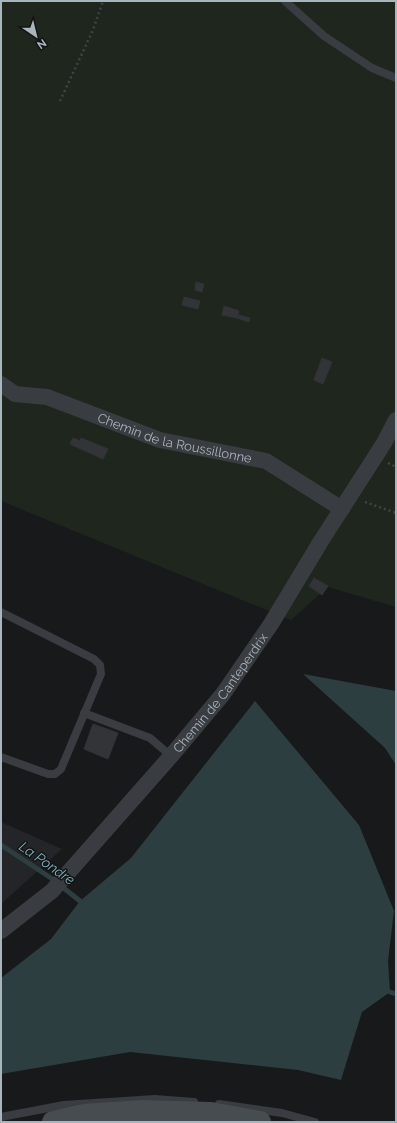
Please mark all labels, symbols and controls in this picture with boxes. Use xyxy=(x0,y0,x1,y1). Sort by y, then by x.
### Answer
north arrow xyxy=(16,16,56,56)
text: N xyxy=(34,36,49,52)
street label: Chemin de la Roussillonne xyxy=(95,410,254,466)
street label: Chemin de Canteperdrix xyxy=(170,630,271,756)
water label: La Pondre xyxy=(16,838,78,888)

